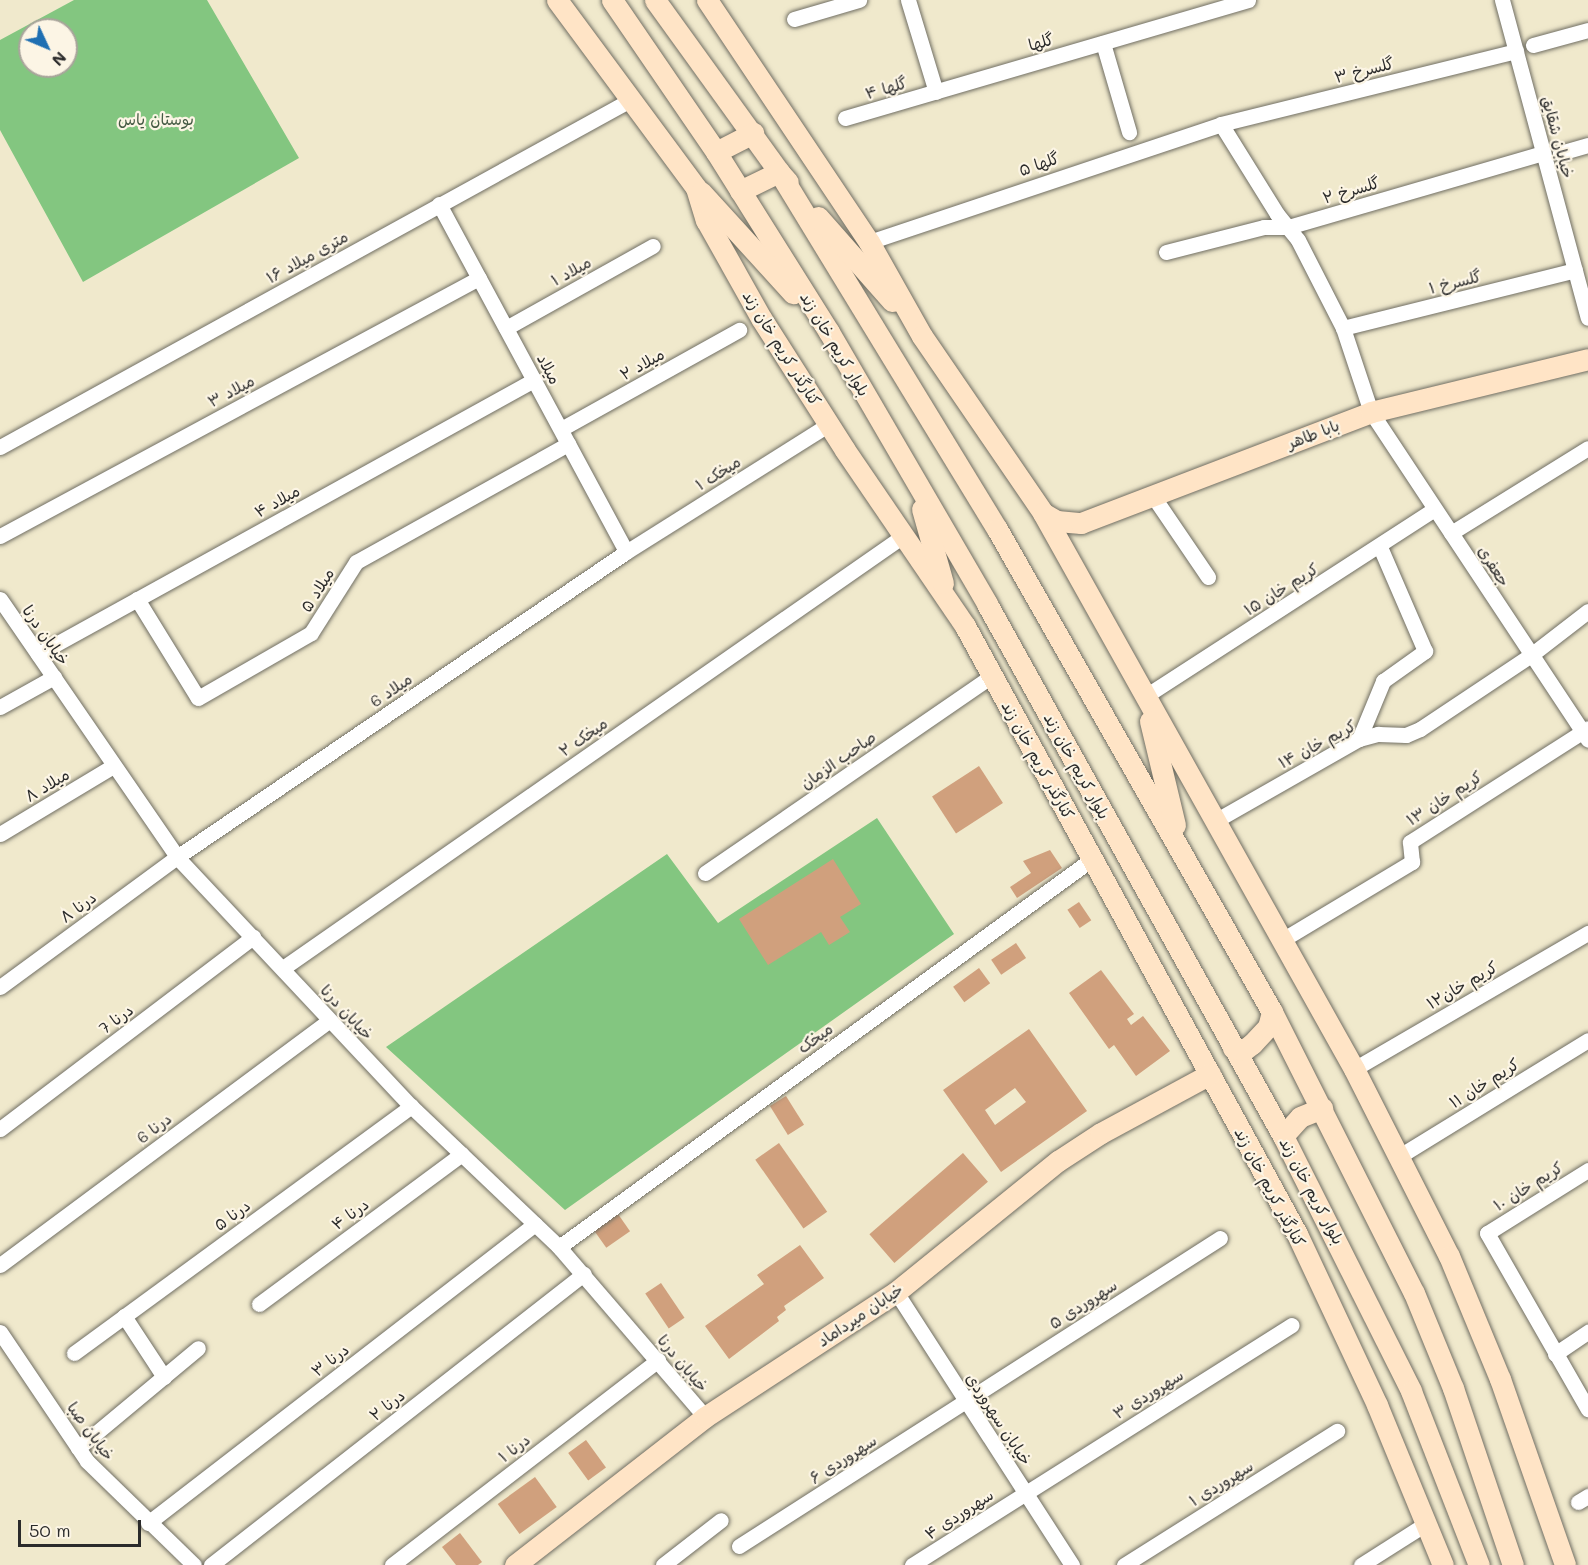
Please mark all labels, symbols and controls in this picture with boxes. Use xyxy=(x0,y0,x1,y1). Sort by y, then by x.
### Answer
north arrow xyxy=(18,18,78,78)
street label: گلها xyxy=(1026,29,1056,55)
text: N xyxy=(48,48,72,71)
street label: گلسرخ ۳ xyxy=(1332,53,1396,87)
street label: گلها ۴ xyxy=(863,73,909,103)
street label: خیابان شقایق xyxy=(1538,94,1578,180)
park label: بوستان یاس xyxy=(118,109,194,129)
street label: گلها ۵ xyxy=(1016,148,1062,180)
street label: گلسرخ ۲ xyxy=(1320,173,1382,207)
street label: ۱۶ متری میلاد xyxy=(263,227,351,287)
street label: میلاد ۱ xyxy=(548,252,594,290)
street label: گلسرخ ۱ xyxy=(1427,266,1483,298)
street label: کنارگذر کریم خان زند xyxy=(739,287,825,409)
street label: بلوار کریم خان زند xyxy=(796,288,874,400)
street label: میلاد ۲ xyxy=(616,344,668,384)
street label: میلاد xyxy=(533,350,565,388)
street label: میلاد ۳ xyxy=(204,371,258,411)
street label: بابا طاهر xyxy=(1284,415,1342,453)
street label: میخک ۱ xyxy=(692,452,744,494)
street label: میلاد ۴ xyxy=(251,481,303,521)
street label: جعفری xyxy=(1474,542,1514,590)
street label: کریم خان ۱۵ xyxy=(1240,559,1322,619)
street label: میلاد ۵ xyxy=(296,565,338,615)
street label: خیابان درنا xyxy=(19,601,73,669)
street label: میلاد 6 xyxy=(366,669,416,711)
street label: کنارگذر کریم خان زند xyxy=(998,698,1078,822)
street label: بلوار کریم خان زند xyxy=(1040,710,1114,822)
street label: میخک ۲ xyxy=(555,713,611,761)
street label: کریم خان ۱۴ xyxy=(1275,716,1359,772)
street label: صاحب الزمان xyxy=(797,727,879,793)
street label: میلاد ۸ xyxy=(21,764,73,806)
street label: کریم خان ۱۳ xyxy=(1403,766,1485,830)
street label: درنا ۸ xyxy=(56,887,100,927)
street label: کریم خان۱۲ xyxy=(1423,957,1501,1013)
street label: خیابان درنا xyxy=(317,980,377,1044)
street label: درنا 7 xyxy=(95,1000,137,1038)
street label: میخک xyxy=(794,1019,836,1057)
street label: کریم خان ۱۱ xyxy=(1445,1054,1523,1112)
street label: درنا 6 xyxy=(133,1109,175,1147)
street label: کنارگذر کریم خان زند xyxy=(1231,1124,1309,1250)
street label: بلوار کریم خان زند xyxy=(1276,1134,1348,1248)
street label: کریم خان ۱۰ xyxy=(1490,1157,1566,1215)
street label: درنا ۴ xyxy=(328,1194,372,1234)
street label: درنا ۵ xyxy=(210,1195,254,1235)
street label: سهروردی ۵ xyxy=(1045,1275,1121,1333)
street label: خیابان میرداماد xyxy=(814,1279,906,1351)
street label: خیابان درنا xyxy=(654,1331,712,1395)
street label: درنا ۳ xyxy=(308,1340,352,1380)
street label: سهروردی ۳ xyxy=(1109,1365,1187,1423)
street label: خیابان سهروردی xyxy=(962,1369,1036,1469)
street label: درنا ۲ xyxy=(365,1385,409,1425)
street label: خیابان صبا xyxy=(63,1398,119,1464)
street label: درنا ۱ xyxy=(494,1430,534,1466)
street label: سهروردی ۶ xyxy=(806,1430,880,1488)
street label: سهروردی ۱ xyxy=(1185,1456,1257,1510)
street label: سهروردی ۴ xyxy=(921,1485,997,1543)
scale bar xyxy=(21,1508,144,1546)
text: 50 m xyxy=(29,1518,71,1542)

